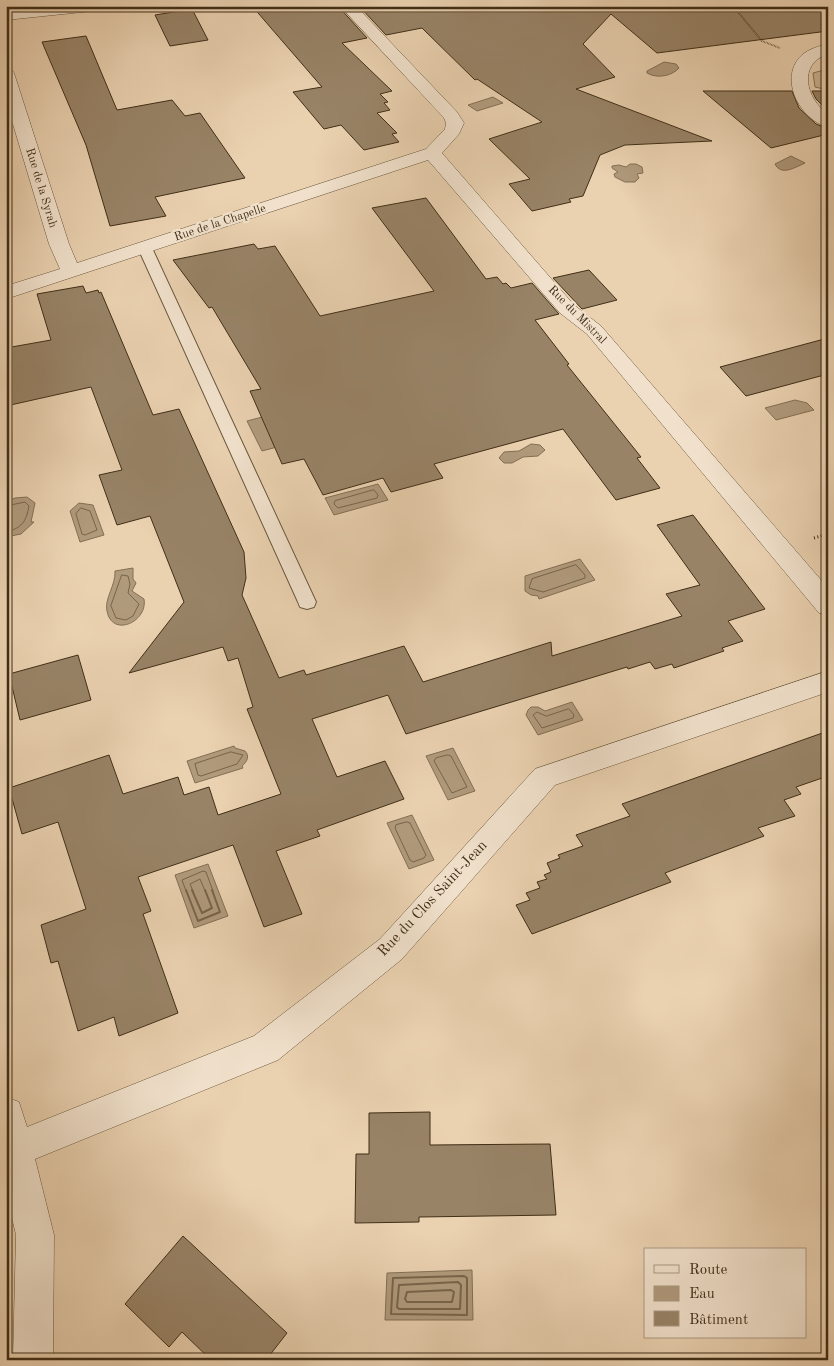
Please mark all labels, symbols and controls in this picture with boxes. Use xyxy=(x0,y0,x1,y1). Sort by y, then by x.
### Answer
street label: Rue de la Syrah xyxy=(23,147,59,230)
street label: Rue de la Chapelle xyxy=(173,202,268,244)
street label: Rue du Mistral xyxy=(546,284,608,346)
street label: Rue du Clos Saint-Jean xyxy=(376,838,490,960)
legend xyxy=(644,1248,806,1338)
text: Route xyxy=(689,1263,727,1278)
text: Eau xyxy=(689,1287,715,1302)
text: Bâtiment xyxy=(689,1313,748,1328)

